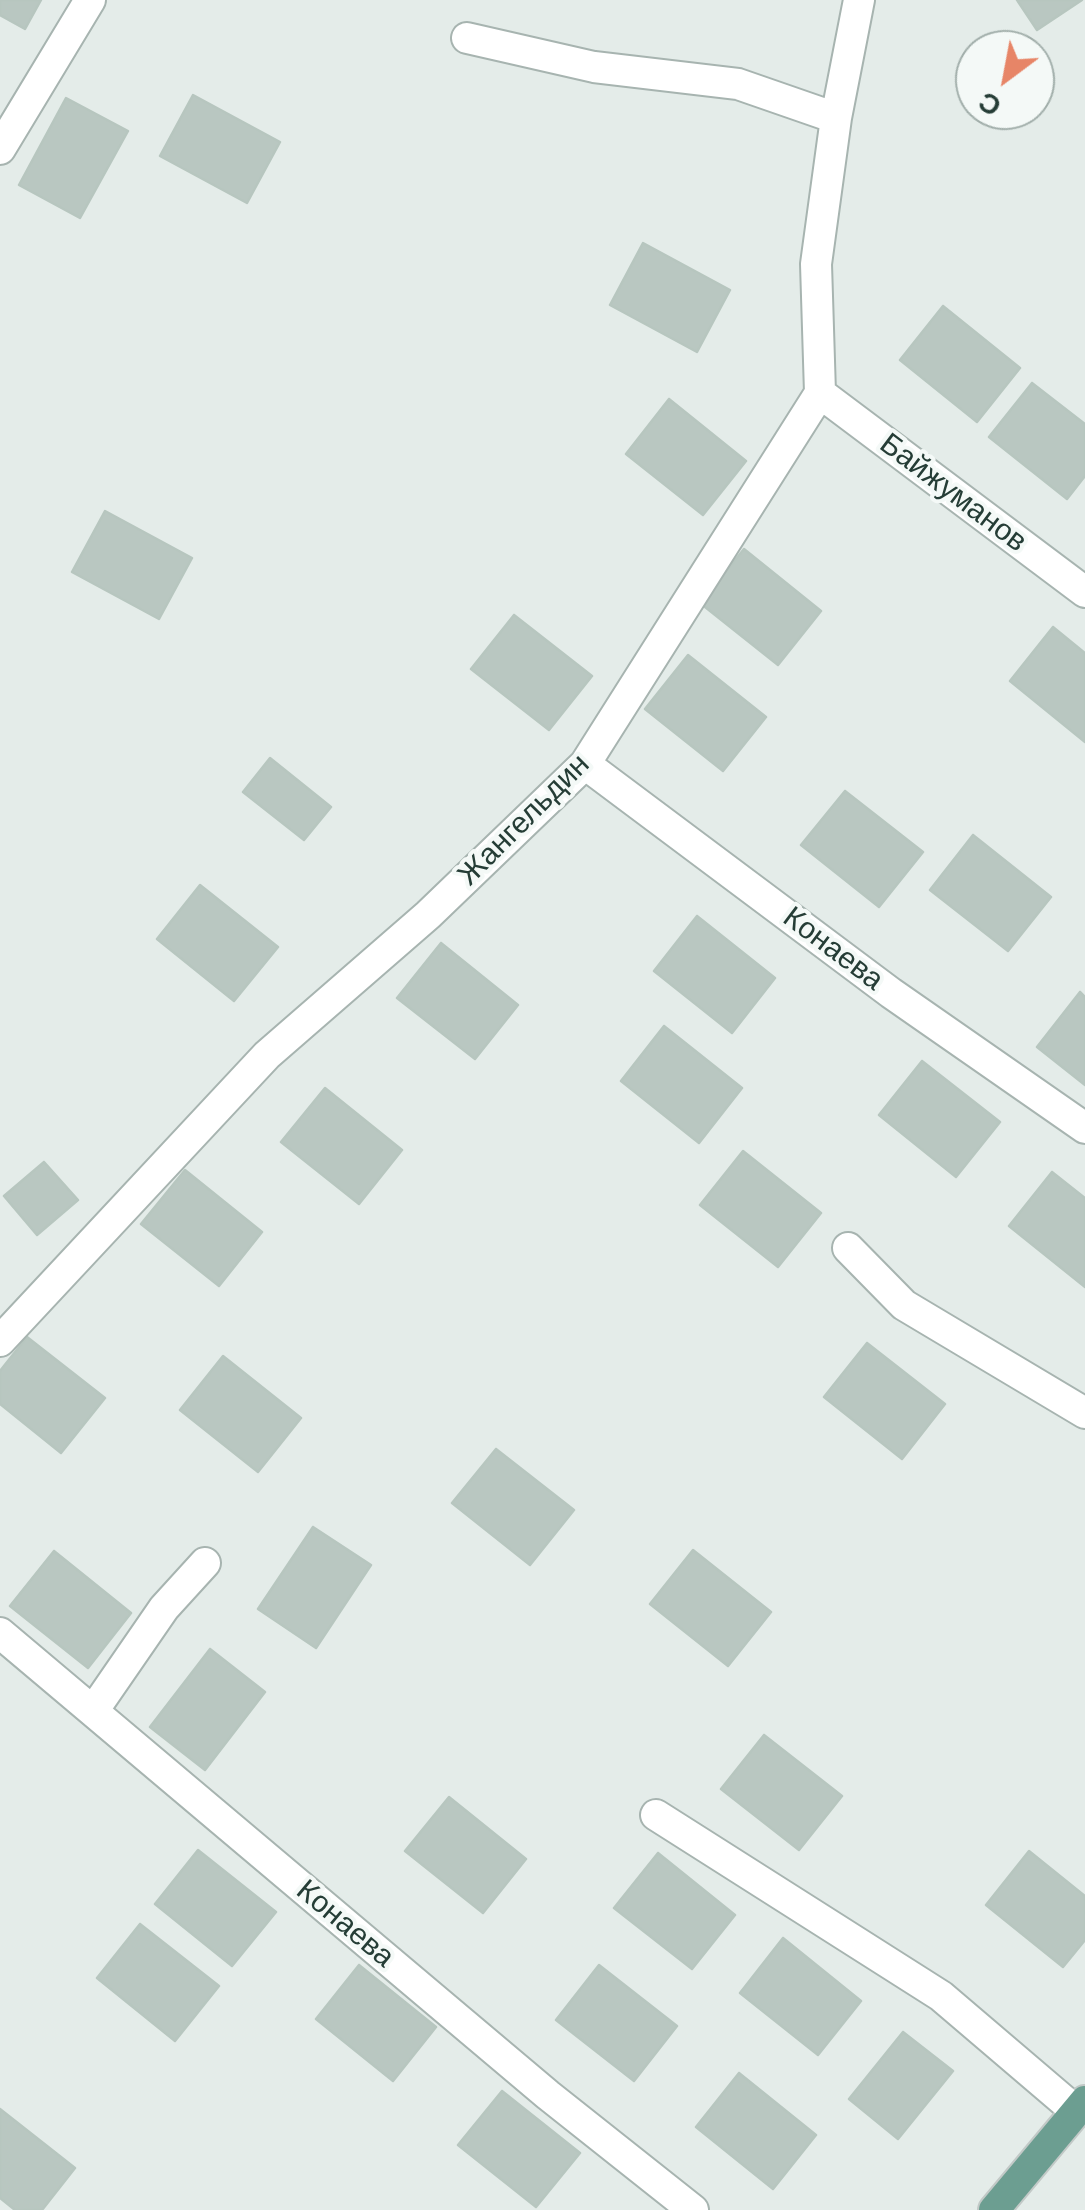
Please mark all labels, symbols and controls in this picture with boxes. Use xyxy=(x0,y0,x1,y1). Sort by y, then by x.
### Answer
north arrow xyxy=(955,30,1055,130)
text: С xyxy=(973,85,1007,124)
street label: Байжуманов xyxy=(872,426,1034,560)
street label: Жангельдин xyxy=(451,747,597,893)
street label: Конаева xyxy=(776,900,890,998)
street label: Конаева xyxy=(289,1873,401,1975)

